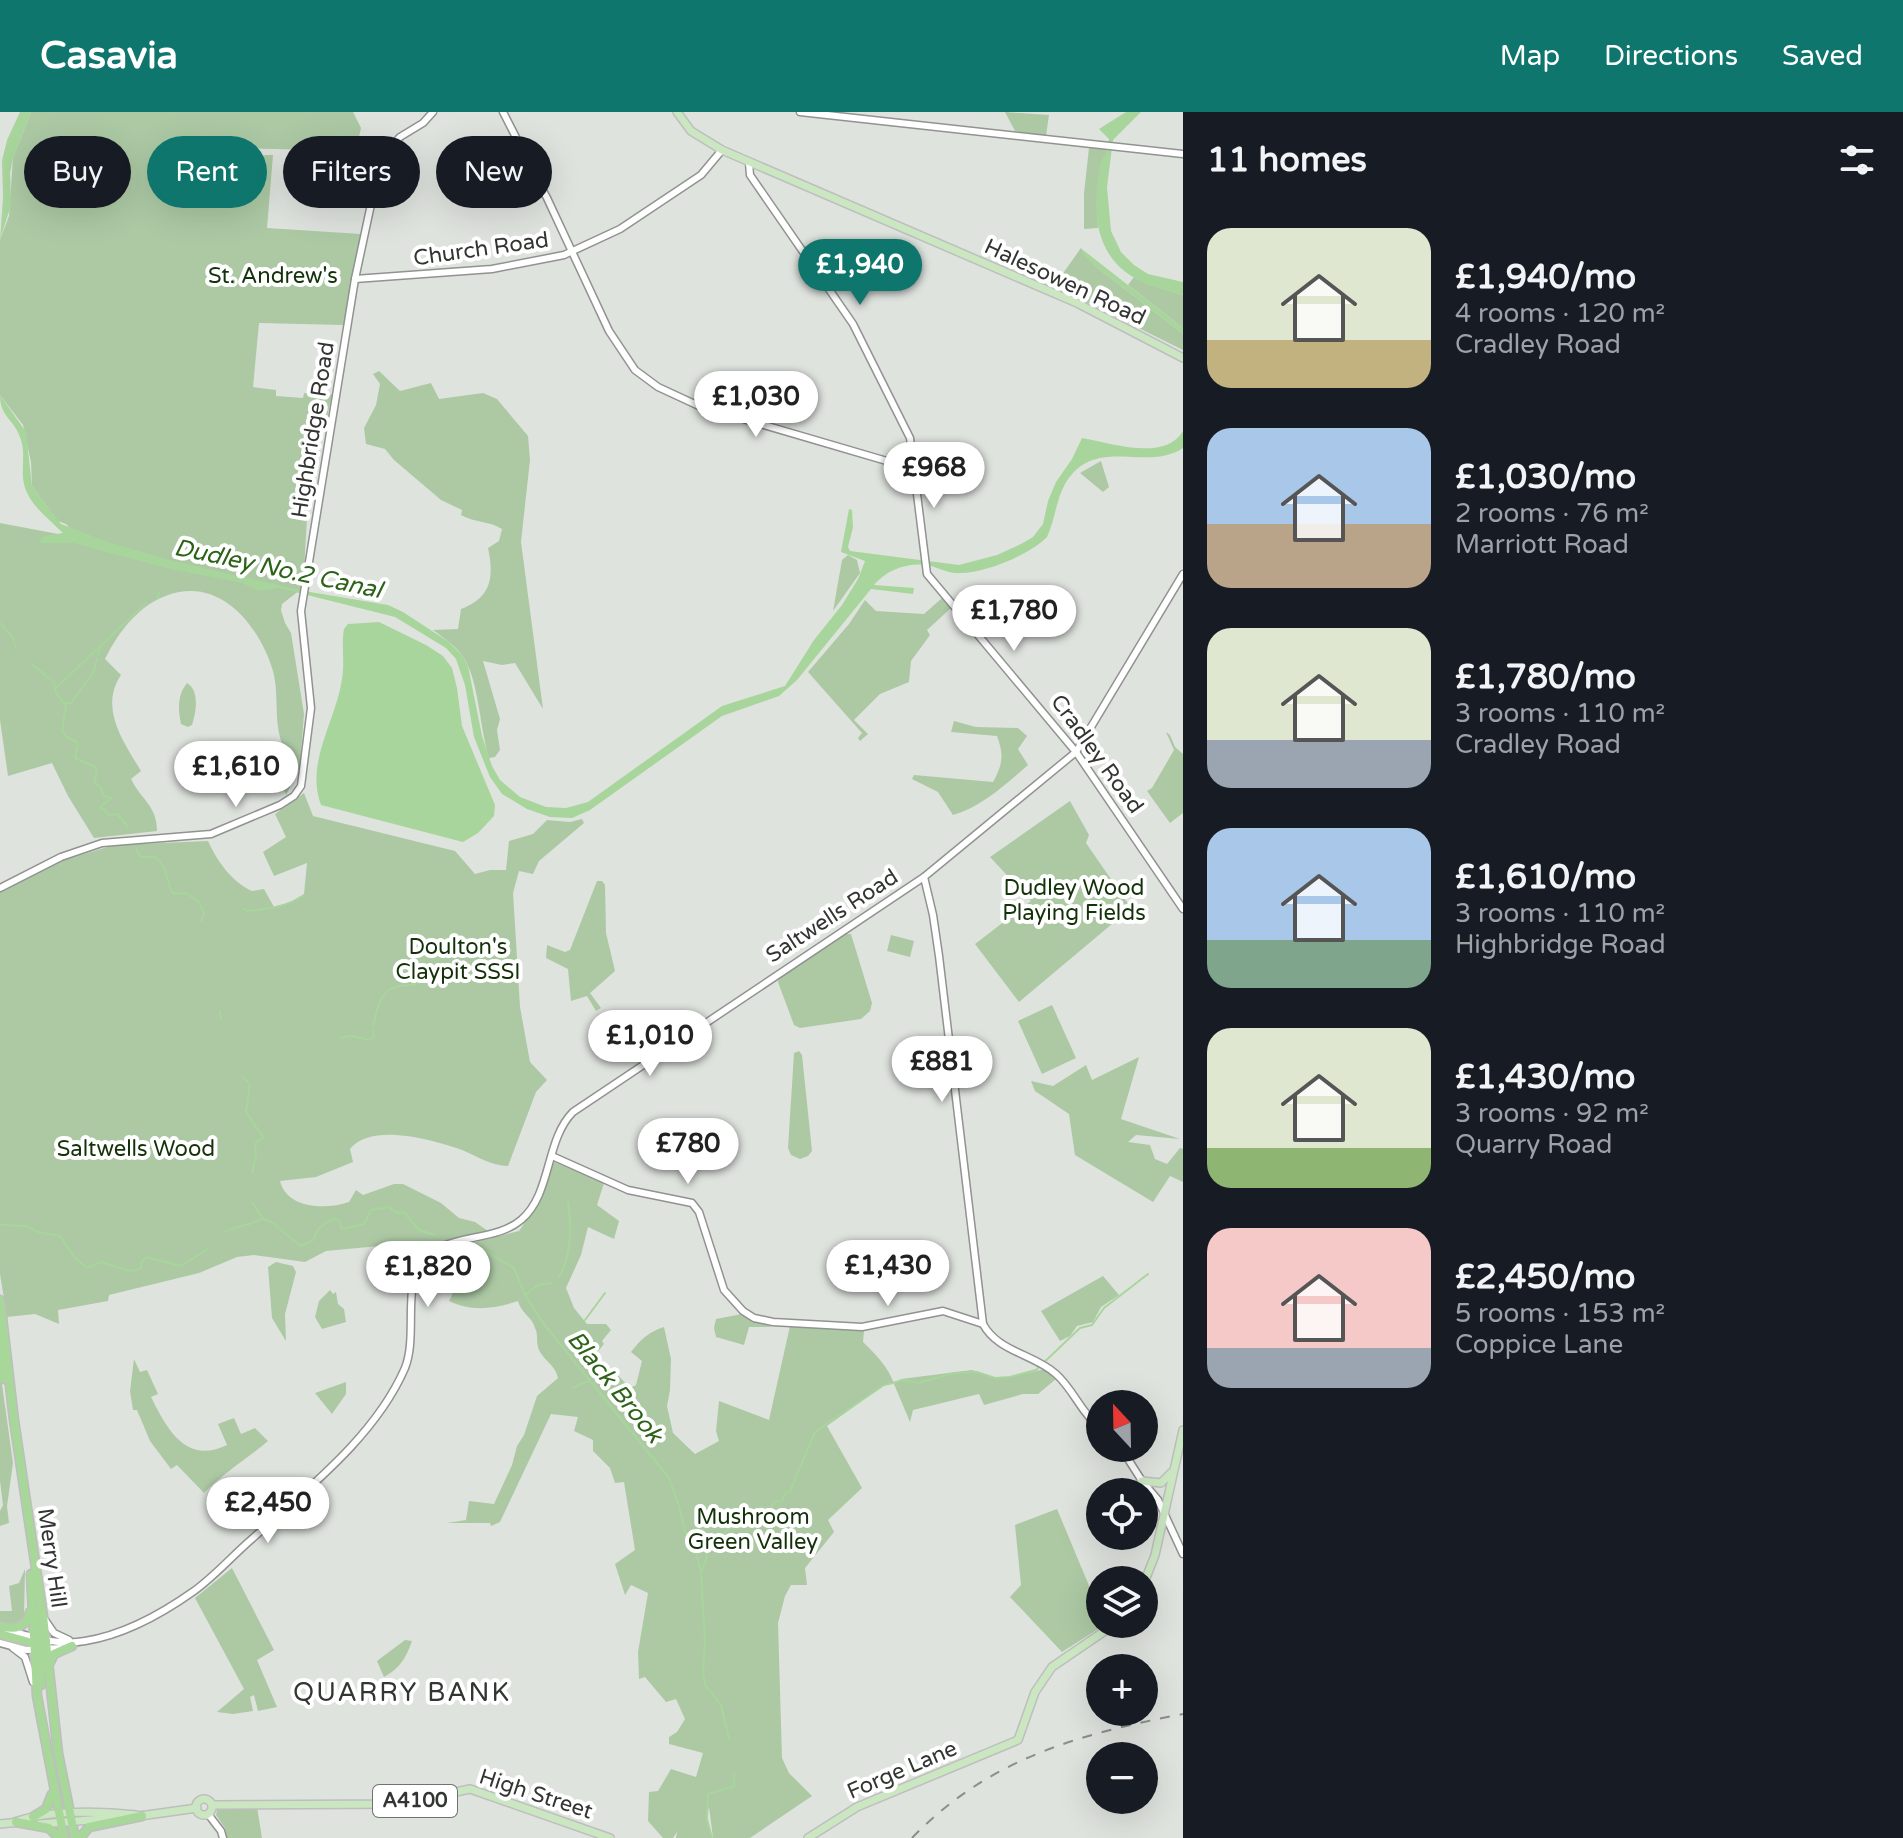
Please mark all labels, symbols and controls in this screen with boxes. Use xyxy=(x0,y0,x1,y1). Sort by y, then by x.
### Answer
text: Casavia xyxy=(40,33,178,79)
text: Map xyxy=(1500,39,1560,73)
text: Directions xyxy=(1604,39,1738,73)
text: Saved xyxy=(1782,39,1863,73)
chip: Buy xyxy=(24,136,131,208)
chip: Rent xyxy=(147,136,267,208)
chip: Filters xyxy=(283,136,420,208)
chip: New xyxy=(436,136,552,208)
icon: filters xyxy=(1835,138,1879,182)
text: 11 homes xyxy=(1207,140,1367,181)
street label: Church Road xyxy=(412,227,550,271)
street label: Halesowen Road xyxy=(980,233,1150,331)
pin: £1,940 xyxy=(795,239,925,307)
text: £1,940 xyxy=(816,249,904,280)
text: £1,940/mo xyxy=(1455,257,1636,298)
icon: home xyxy=(1271,260,1367,356)
park label: St. Andrew's xyxy=(208,263,338,289)
text: 4 rooms · 120 m² xyxy=(1455,298,1665,329)
text: Cradley Road xyxy=(1455,329,1621,360)
street label: Highbridge Road xyxy=(286,340,340,520)
pin: £1,030 xyxy=(691,371,821,439)
text: £1,030 xyxy=(712,381,800,412)
pin: £968 xyxy=(887,442,981,510)
text: £968 xyxy=(902,452,966,483)
text: £1,030/mo xyxy=(1455,457,1636,498)
icon: home xyxy=(1271,460,1367,556)
text: 2 rooms · 76 m² xyxy=(1455,498,1649,529)
text: Marriott Road xyxy=(1455,529,1629,560)
water label: Dudley No.2 Canal xyxy=(172,533,387,606)
pin: £1,780 xyxy=(949,585,1079,653)
text: £1,780 xyxy=(970,595,1058,626)
text: £1,780/mo xyxy=(1455,657,1636,698)
icon: home xyxy=(1271,660,1367,756)
street label: Cradley Road xyxy=(1045,690,1149,818)
text: 3 rooms · 110 m² xyxy=(1455,698,1665,729)
text: Cradley Road xyxy=(1455,729,1621,760)
pin: £1,610 xyxy=(171,741,301,809)
text: £1,610 xyxy=(192,751,280,782)
text: £1,610/mo xyxy=(1455,857,1636,898)
icon: home xyxy=(1271,860,1367,956)
street label: Saltwells Road xyxy=(761,864,903,968)
park label: Dudley Wood Playing Fields xyxy=(1002,875,1146,926)
text: 3 rooms · 110 m² xyxy=(1455,898,1665,929)
text: Highbridge Road xyxy=(1455,929,1666,960)
park label: Doulton's Claypit SSSI xyxy=(395,934,521,985)
pin: £1,010 xyxy=(585,1010,715,1078)
text: £1,010 xyxy=(606,1020,694,1051)
pin: £881 xyxy=(895,1036,989,1104)
text: £881 xyxy=(910,1046,974,1077)
text: £1,430/mo xyxy=(1455,1057,1636,1098)
icon: home xyxy=(1271,1060,1367,1156)
text: 3 rooms · 92 m² xyxy=(1455,1098,1649,1129)
pin: £780 xyxy=(641,1118,735,1186)
text: £780 xyxy=(656,1128,720,1159)
text: Quarry Road xyxy=(1455,1129,1612,1160)
park label: Saltwells Wood xyxy=(57,1136,215,1162)
pin: £1,430 xyxy=(823,1240,953,1308)
pin: £1,820 xyxy=(363,1241,493,1309)
text: £1,430 xyxy=(844,1250,932,1281)
text: £1,820 xyxy=(384,1251,472,1282)
text: £2,450/mo xyxy=(1455,1257,1636,1298)
icon: home xyxy=(1271,1260,1367,1356)
text: 5 rooms · 153 m² xyxy=(1455,1298,1665,1329)
water label: Black Brook xyxy=(561,1325,670,1450)
text: Coppice Lane xyxy=(1455,1329,1623,1360)
north arrow xyxy=(1086,1390,1158,1462)
map controls xyxy=(1086,1390,1158,1814)
pin: £2,450 xyxy=(203,1477,333,1545)
button: locate xyxy=(1086,1478,1158,1550)
text: £2,450 xyxy=(224,1487,312,1518)
park label: Mushroom Green Valley xyxy=(688,1504,818,1555)
street label: Merry Hill xyxy=(32,1506,72,1610)
button: layers xyxy=(1086,1566,1158,1638)
button: + xyxy=(1086,1654,1158,1726)
district label: QUARRY BANK xyxy=(293,1677,511,1708)
street label: Forge Lane xyxy=(843,1735,961,1805)
button: − xyxy=(1086,1742,1158,1814)
street label: High Street xyxy=(476,1763,596,1825)
road number: A4100 xyxy=(373,1785,457,1817)

